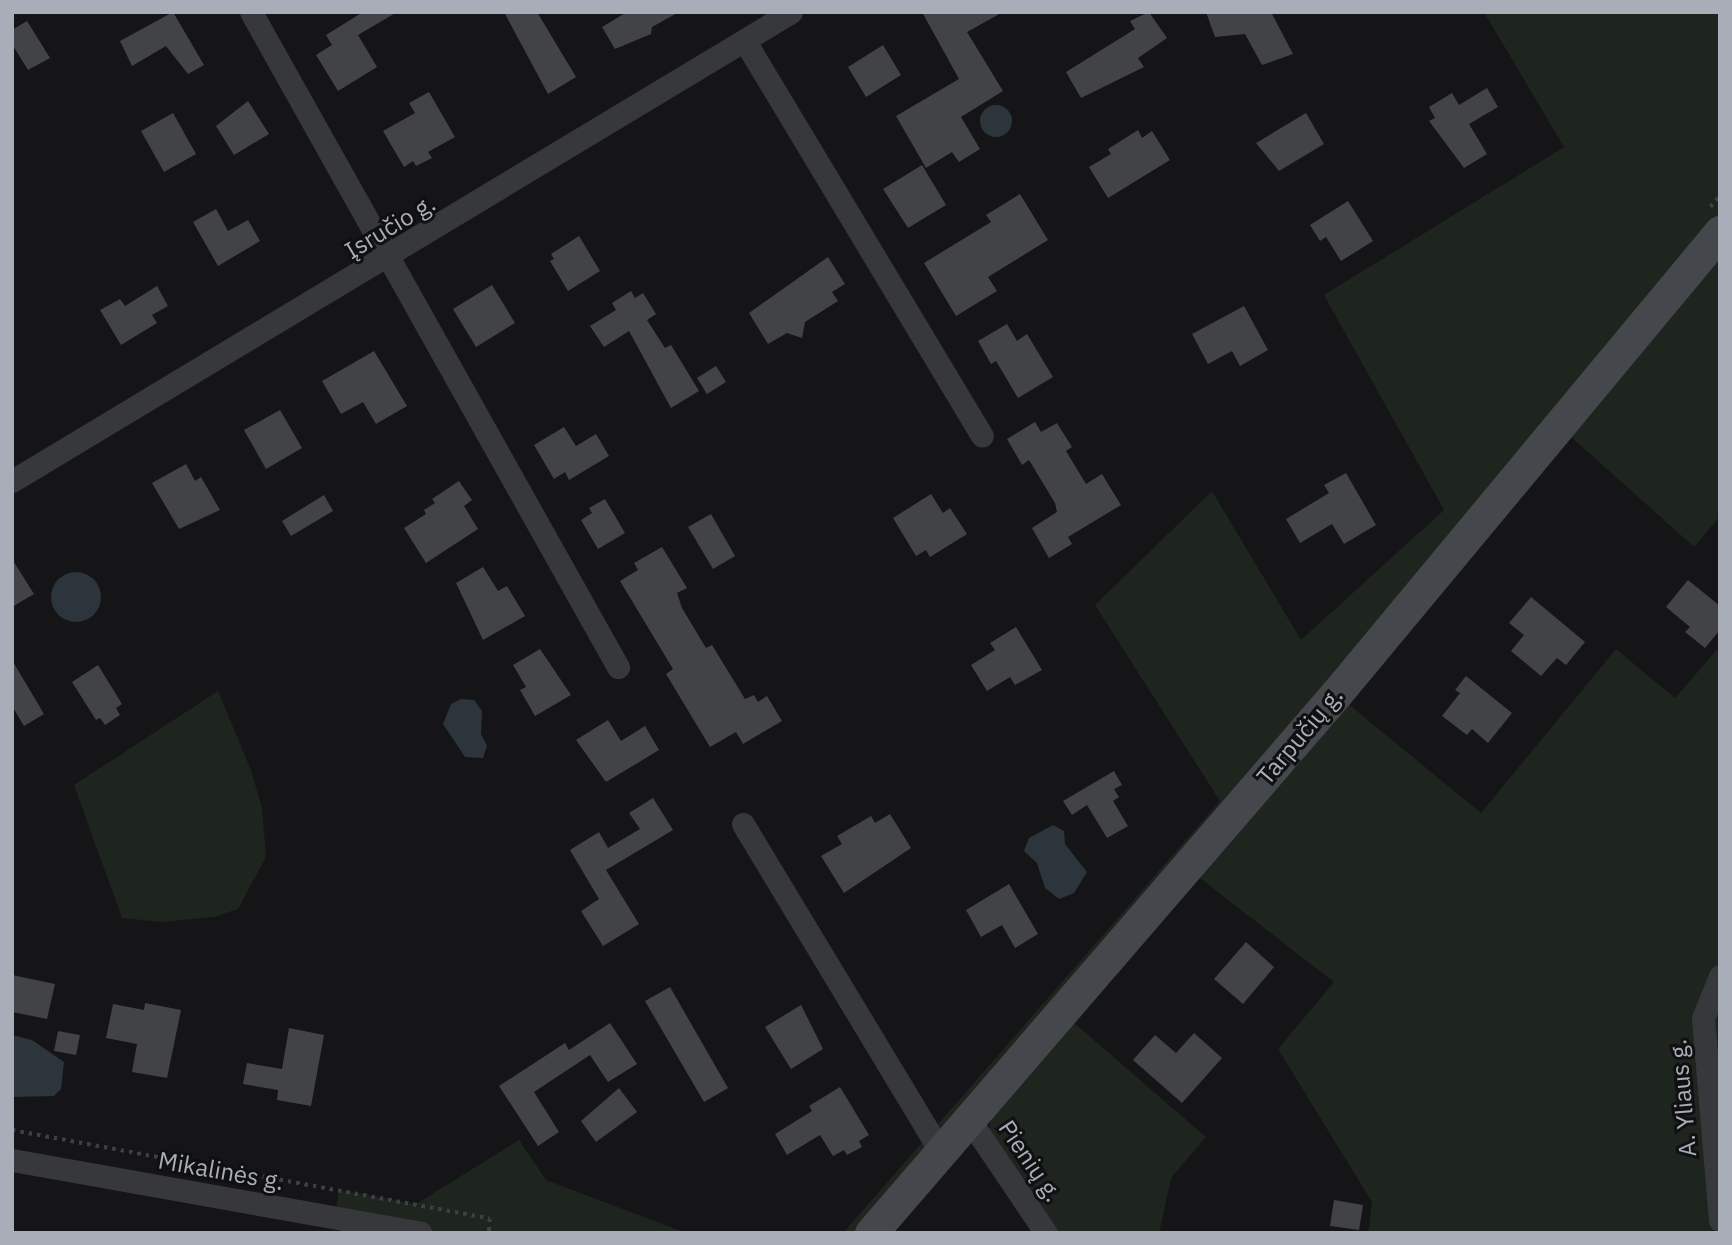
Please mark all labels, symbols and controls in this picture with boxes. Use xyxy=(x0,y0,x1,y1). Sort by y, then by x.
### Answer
street label: Įsručio g. xyxy=(340,189,440,265)
street label: Tarpučių g. xyxy=(1251,682,1349,790)
street label: A. Yliaus g. xyxy=(1664,1038,1702,1158)
street label: Pienių g. xyxy=(992,1115,1068,1207)
street label: Mikalinės g. xyxy=(156,1146,286,1196)

